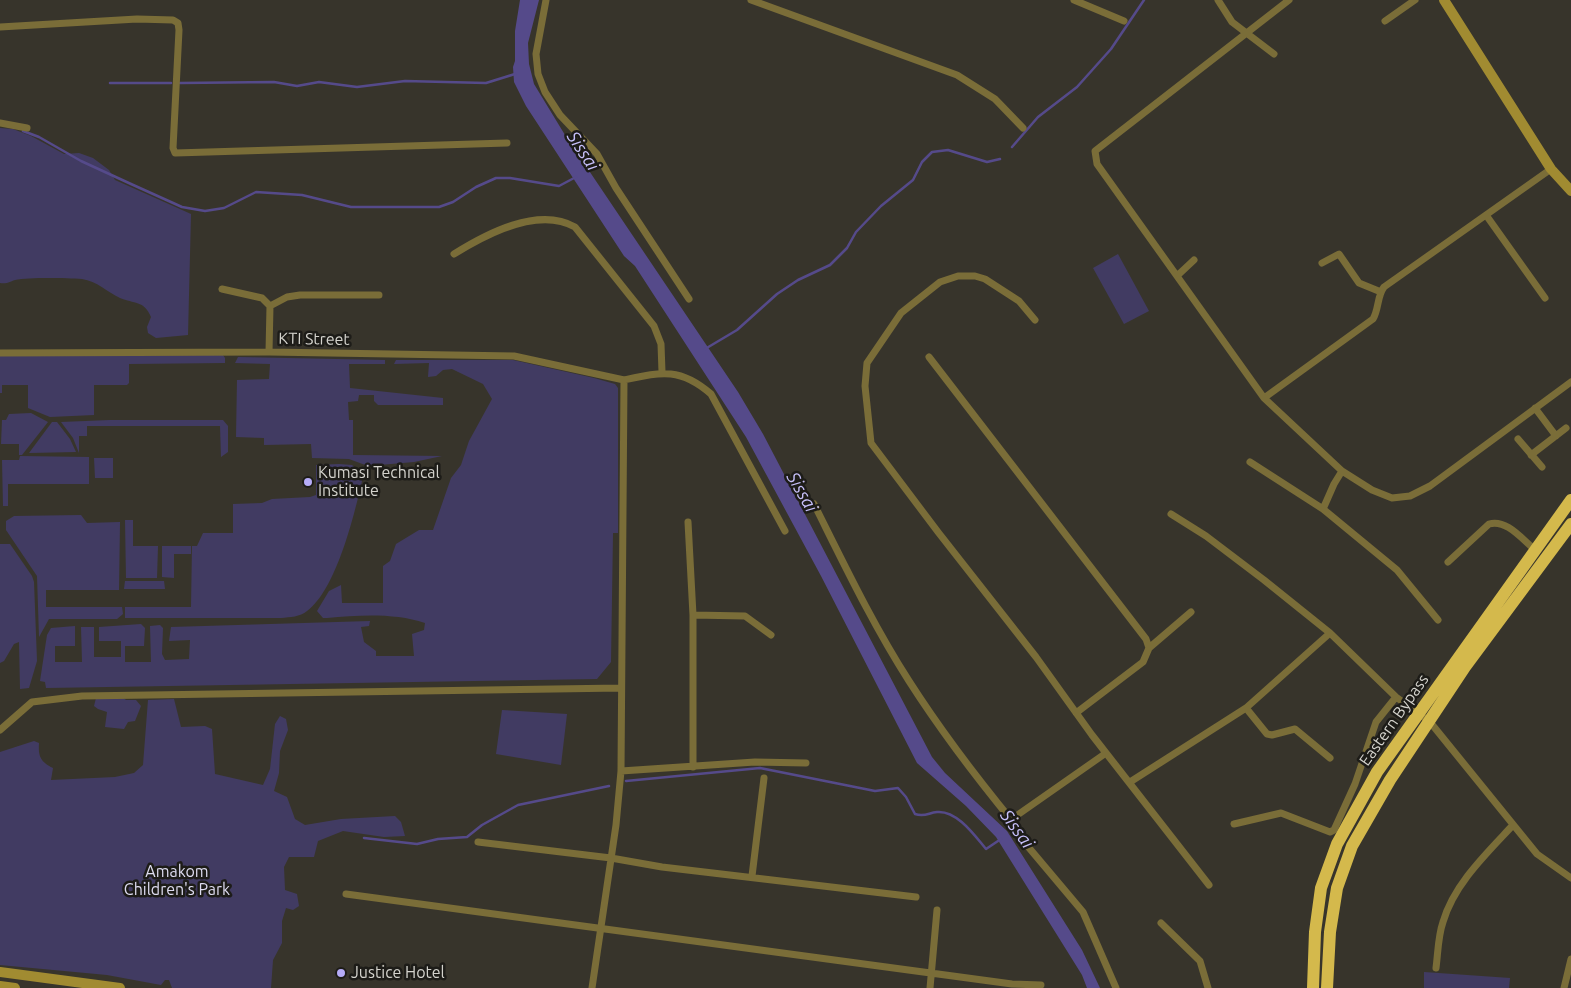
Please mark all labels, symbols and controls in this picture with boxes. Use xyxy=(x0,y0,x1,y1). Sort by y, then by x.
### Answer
water label: Sissai xyxy=(562,127,604,175)
street label: KTI Street xyxy=(278,329,350,349)
place label: Kumasi Technical Institute xyxy=(318,463,440,501)
water label: Sissai xyxy=(782,468,822,516)
marker: Kumasi Technical Institute xyxy=(302,476,314,488)
street label: Eastern Bypass xyxy=(1355,671,1433,769)
water label: Sissai xyxy=(996,805,1038,853)
park label: Amakom Children's Park xyxy=(124,862,230,900)
place label: Justice Hotel xyxy=(351,963,445,983)
marker: Justice Hotel xyxy=(335,967,347,979)

